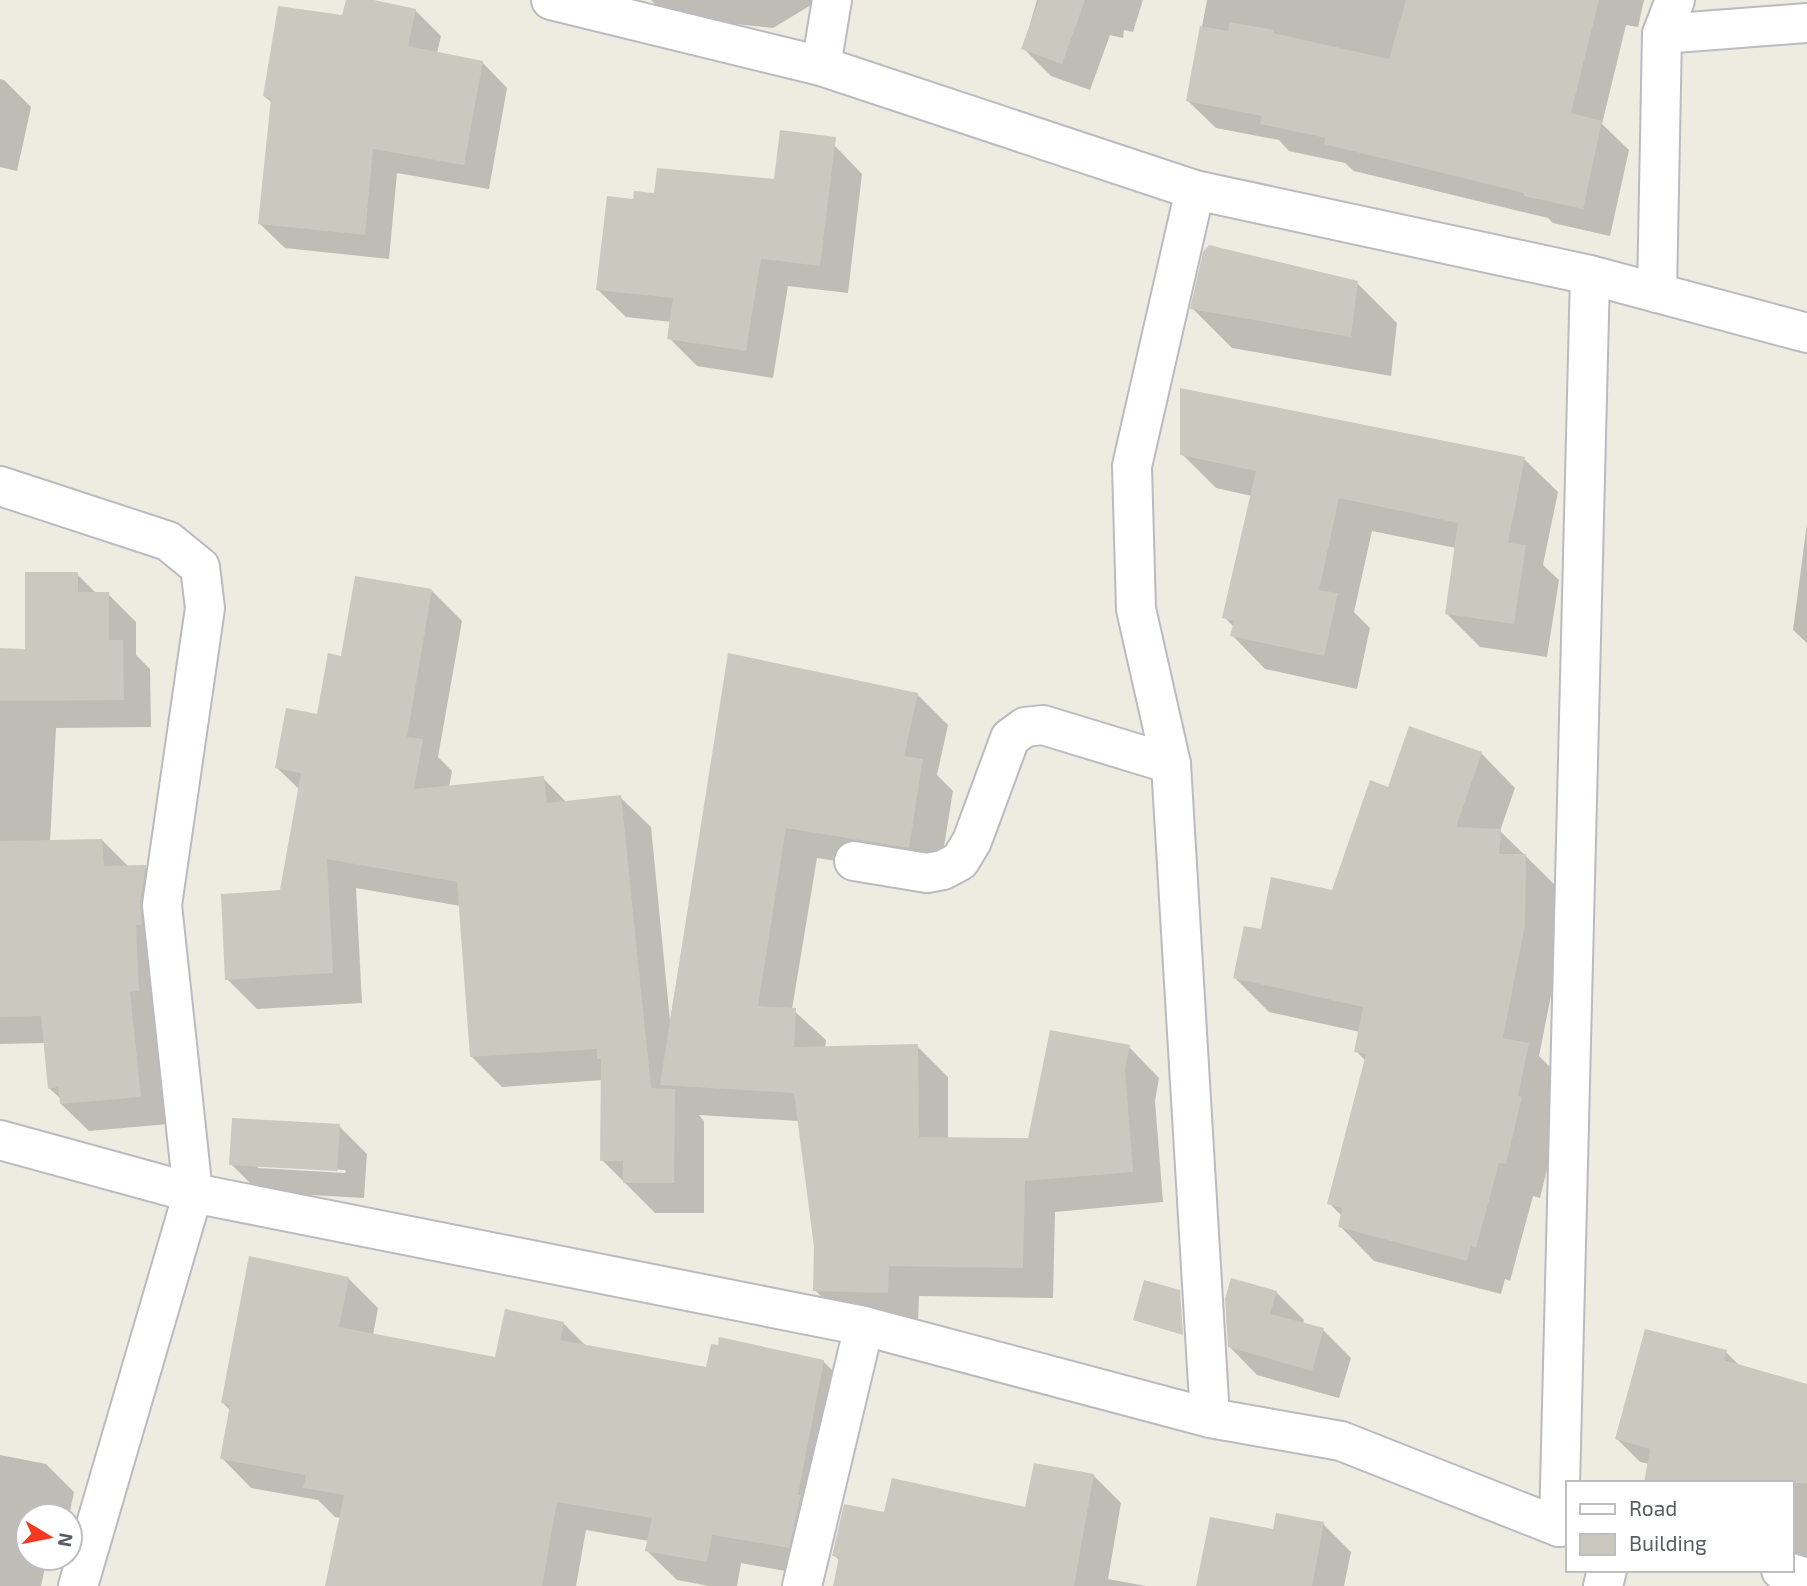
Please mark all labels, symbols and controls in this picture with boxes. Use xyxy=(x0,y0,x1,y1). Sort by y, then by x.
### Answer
legend xyxy=(1566,1481,1793,1572)
text: Road xyxy=(1629,1495,1677,1520)
north arrow xyxy=(14,1502,84,1572)
text: Building xyxy=(1629,1530,1707,1555)
text: N xyxy=(54,1531,79,1549)

